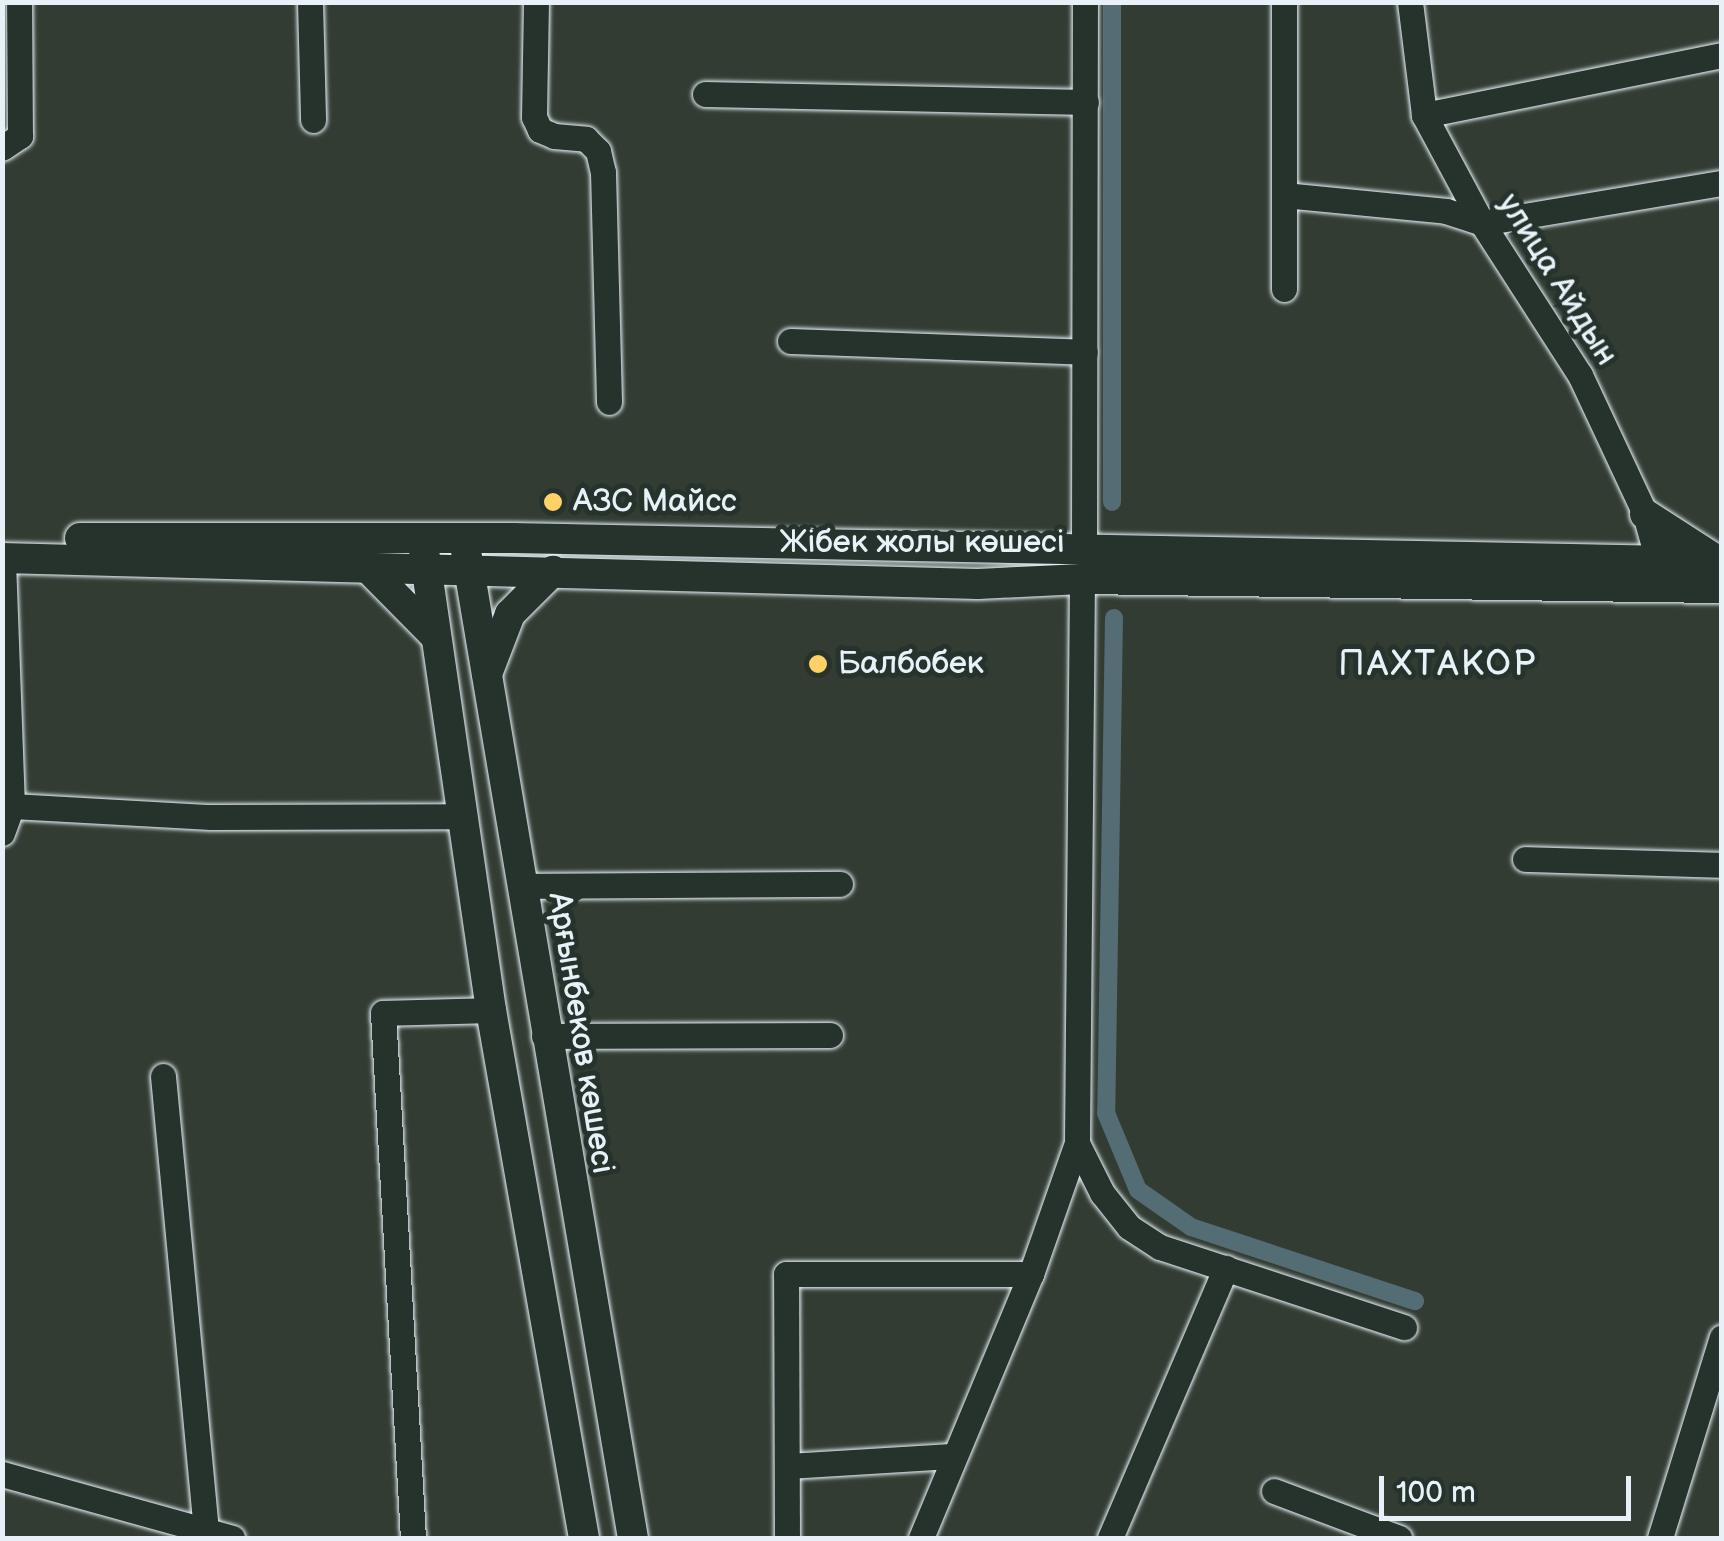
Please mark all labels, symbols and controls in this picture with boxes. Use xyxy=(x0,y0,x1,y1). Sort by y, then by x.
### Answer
street label: улица Айдын xyxy=(1489,187,1625,373)
place label: АЗС Майсс xyxy=(573,483,737,521)
marker: АЗС Майсс xyxy=(542,491,564,513)
street label: Жібек жолы көшесі xyxy=(779,524,1065,562)
district label: ПАХТАКОР xyxy=(1338,644,1538,686)
place label: Балбобек xyxy=(838,645,984,683)
marker: Балбобек xyxy=(807,653,829,675)
street label: Арғынбеков көшесі xyxy=(539,890,621,1176)
scale bar xyxy=(1384,1456,1636,1518)
text: 100 m xyxy=(1396,1475,1476,1511)

